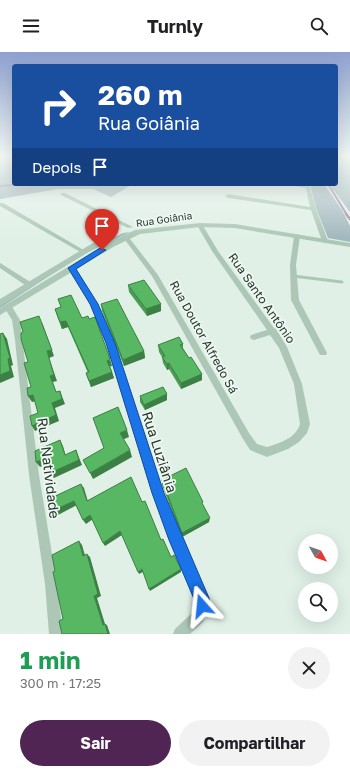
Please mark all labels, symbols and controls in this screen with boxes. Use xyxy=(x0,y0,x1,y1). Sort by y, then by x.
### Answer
icon: menu xyxy=(20,15,42,37)
text: Turnly xyxy=(147,15,203,37)
icon: search xyxy=(308,15,330,37)
text: 260 m xyxy=(98,78,183,111)
icon: right xyxy=(32,80,84,132)
text: Rua Goiânia xyxy=(98,112,200,134)
icon: arrive xyxy=(89,156,111,178)
text: Depois xyxy=(32,158,81,176)
pin xyxy=(85,209,119,250)
street label: Rua Goiânia xyxy=(135,209,193,229)
icon: arrive xyxy=(91,215,113,237)
street label: Rua Santo Antônio xyxy=(225,250,299,346)
street label: Rua Doutor Alfredo Sá xyxy=(167,278,241,396)
street label: Rua Luziânia xyxy=(139,409,181,495)
street label: Rua Natividade xyxy=(34,416,64,520)
north arrow xyxy=(298,534,338,574)
map controls xyxy=(298,534,338,622)
button: search xyxy=(298,582,338,622)
position arrow xyxy=(181,585,223,627)
text: 1 min xyxy=(20,645,80,674)
button: close xyxy=(288,647,330,689)
text: 300 m · 17:25 xyxy=(20,675,101,691)
button: Sair xyxy=(20,720,171,766)
button: Compartilhar xyxy=(179,720,330,766)

